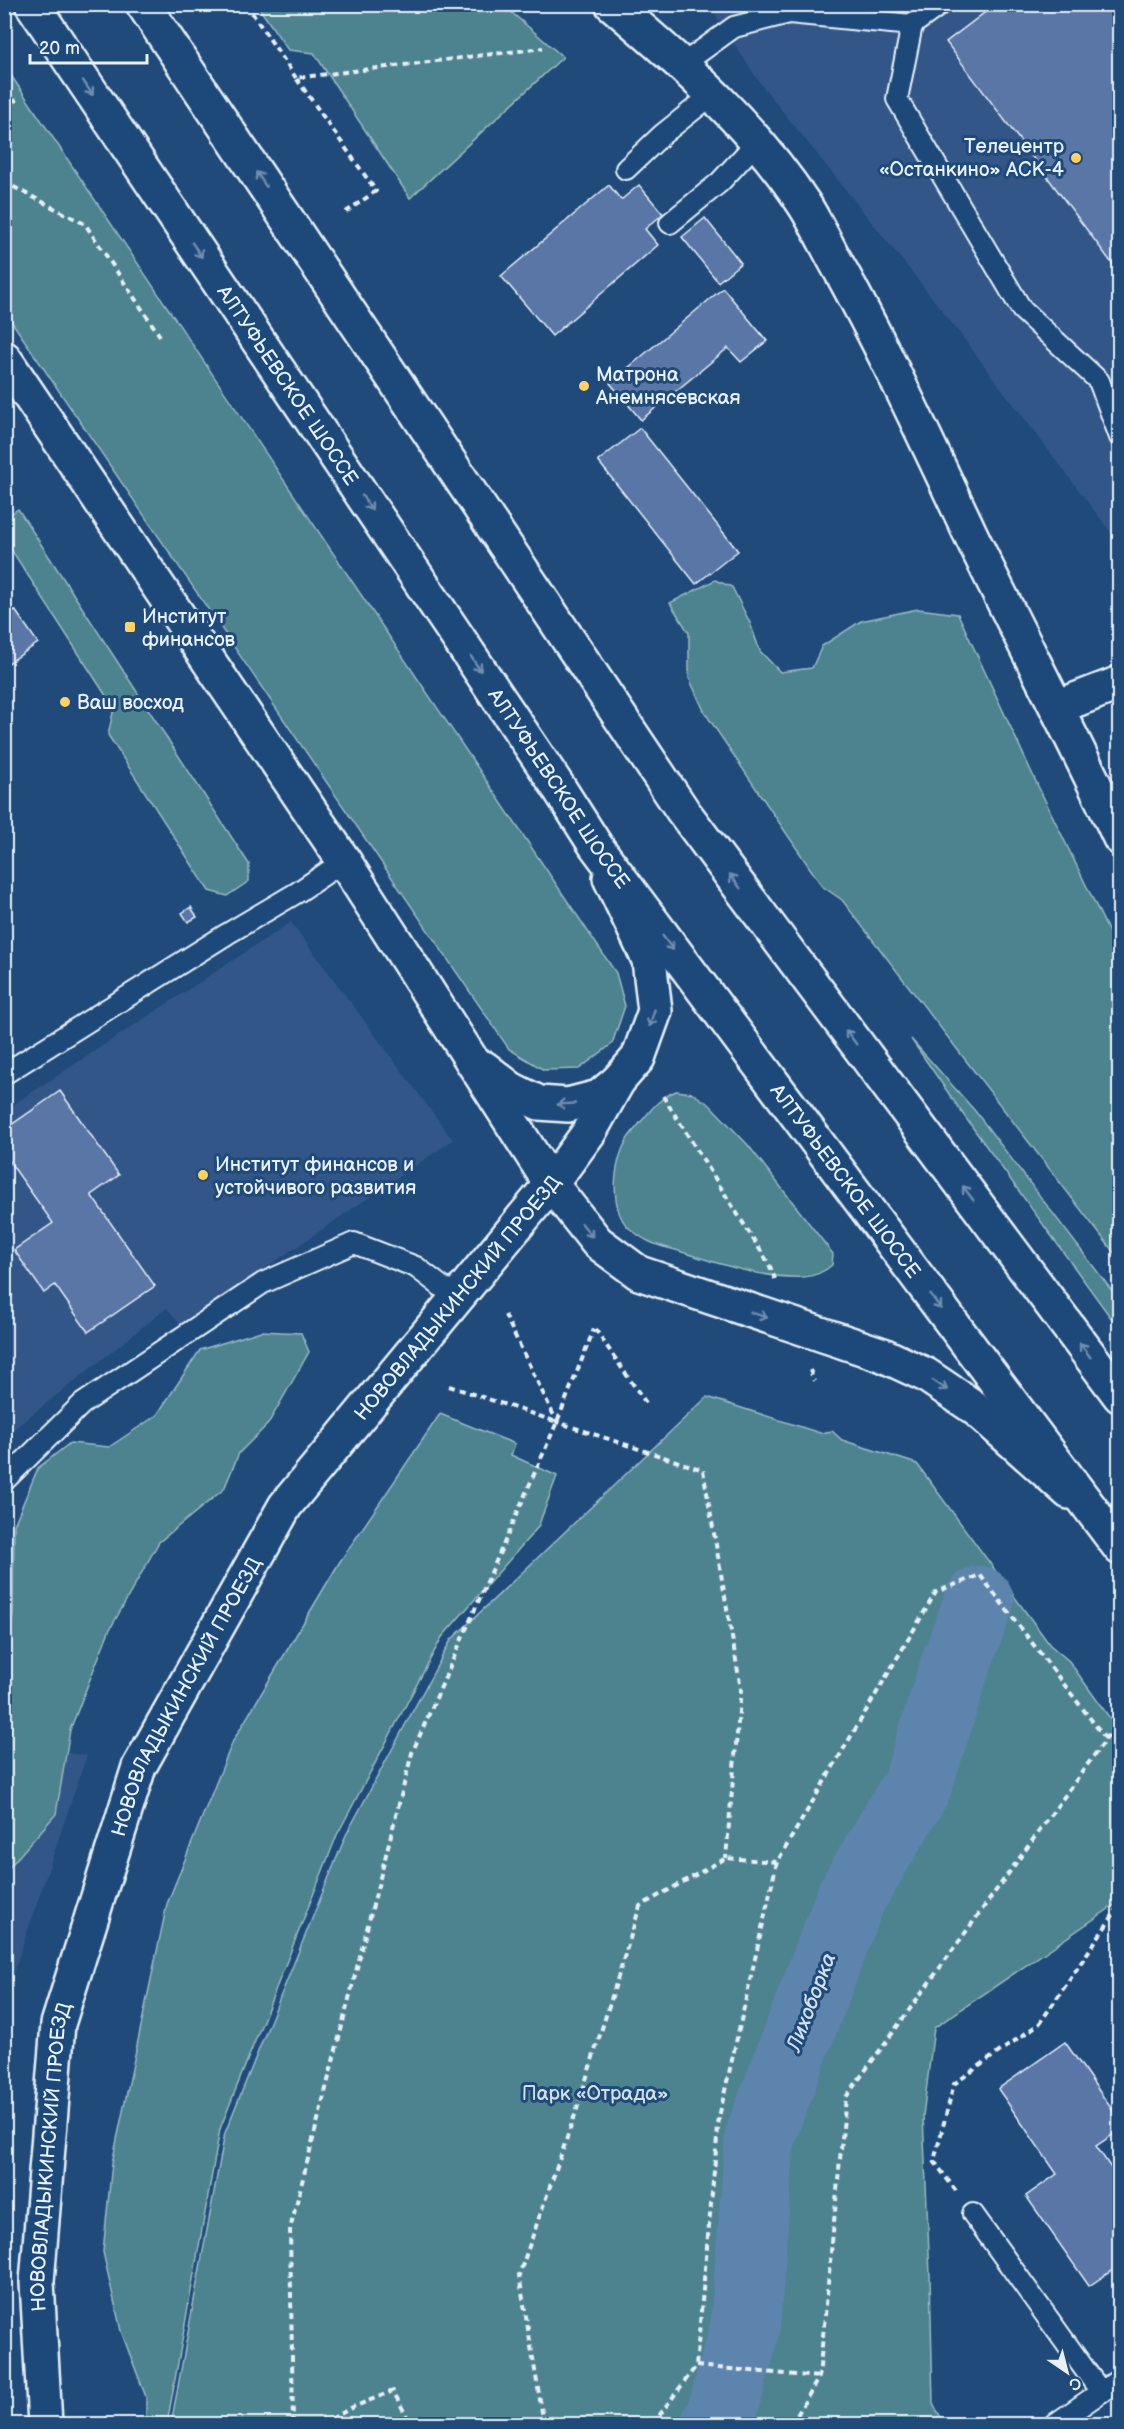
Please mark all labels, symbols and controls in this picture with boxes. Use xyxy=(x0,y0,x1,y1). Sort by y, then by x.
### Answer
scale bar xyxy=(30,27,147,65)
text: 20 m xyxy=(39,38,80,59)
one-way arrow xyxy=(82,79,94,96)
place label: Телецентр «Останкино» АСК-4 xyxy=(879,135,1065,182)
marker: Телецентр «Останкино» АСК-4 xyxy=(1069,151,1083,165)
one-way arrow xyxy=(255,171,268,188)
one-way arrow xyxy=(191,241,203,257)
street label: АЛТУФЬЕВСКОЕ ШОССЕ xyxy=(211,280,363,490)
place label: Матрона Анемнясевская xyxy=(595,363,741,410)
marker: Матрона Анемнясевская xyxy=(577,379,591,393)
one-way arrow xyxy=(361,494,373,510)
place label: Институт финансов xyxy=(142,605,236,652)
marker: Институт финансов xyxy=(123,620,137,634)
one-way arrow xyxy=(470,656,482,672)
street label: АЛТУФЬЕВСКОЕ ШОССЕ xyxy=(482,683,634,893)
place label: Ваш восход xyxy=(77,691,184,715)
marker: Ваш восход xyxy=(58,695,72,709)
one-way arrow xyxy=(728,873,741,889)
one-way arrow xyxy=(662,935,674,951)
one-way arrow xyxy=(646,1008,657,1027)
one-way arrow xyxy=(845,1029,858,1045)
street label: АЛТУФЬЕВСКОЕ ШОССЕ xyxy=(764,1079,925,1283)
one-way arrow xyxy=(557,1098,577,1109)
place label: Институт финансов и устойчивого развития xyxy=(215,1153,416,1200)
marker: Институт финансов и устойчивого развития xyxy=(196,1168,210,1182)
street label: НОВОВЛАДЫКИНСКИЙ ПРОЕЗД xyxy=(350,1171,566,1426)
one-way arrow xyxy=(962,1186,974,1202)
one-way arrow xyxy=(581,1222,594,1238)
one-way arrow xyxy=(929,1293,942,1309)
one-way arrow xyxy=(749,1310,768,1321)
one-way arrow xyxy=(1078,1342,1091,1358)
one-way arrow xyxy=(932,1378,949,1391)
street label: НОВОВЛАДЫКИНСКИЙ ПРОЕЗД xyxy=(107,1553,267,1840)
water label: Лихоборка xyxy=(781,1949,842,2057)
street label: НОВОВЛАДЫКИНСКИЙ ПРОЕЗД xyxy=(26,1999,77,2312)
park label: Парк «Отрада» xyxy=(522,2082,668,2106)
north arrow xyxy=(1037,2342,1097,2402)
text: С xyxy=(1065,2372,1085,2394)

